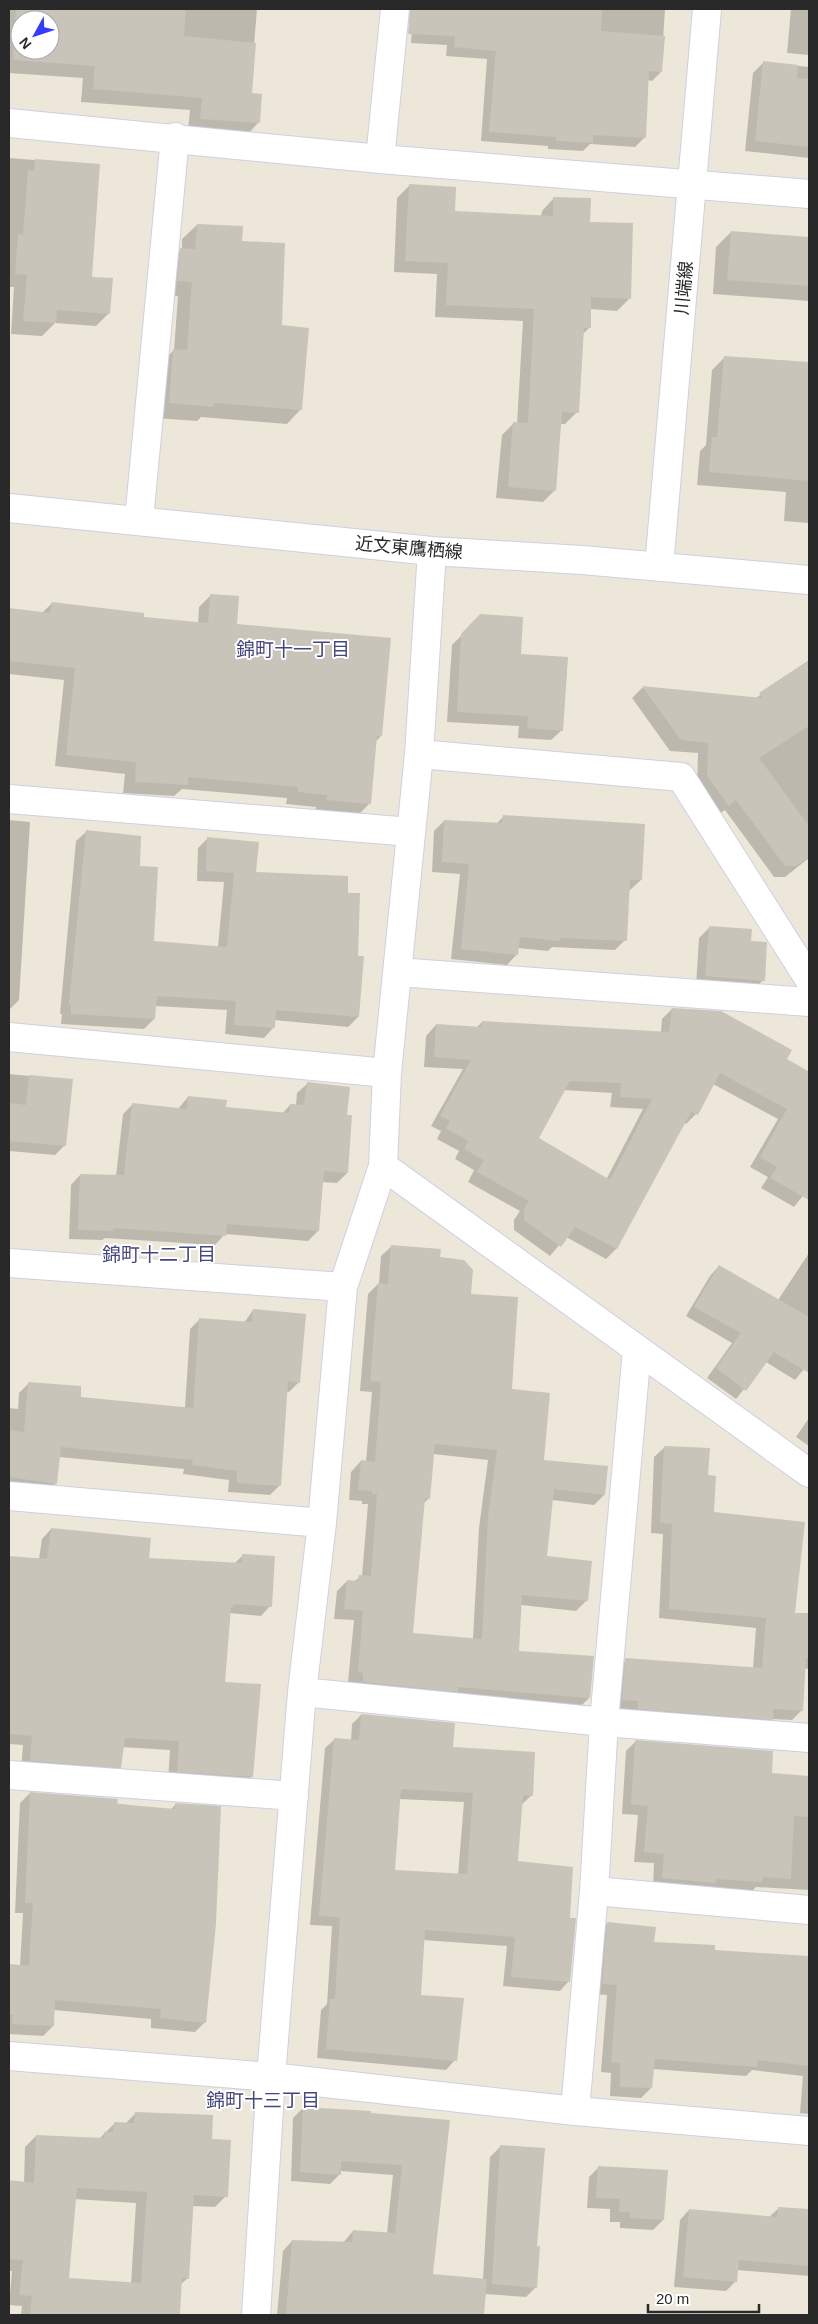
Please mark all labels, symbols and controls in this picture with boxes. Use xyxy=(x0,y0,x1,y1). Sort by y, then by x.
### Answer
north arrow xyxy=(10,10,60,60)
text: N xyxy=(16,34,34,52)
street label: 川端線 xyxy=(672,260,696,316)
street label: 近文東鷹栖線 xyxy=(354,533,464,563)
district label: 錦町十一丁目 xyxy=(236,639,350,660)
district label: 錦町十二丁目 xyxy=(102,1244,216,1265)
district label: 錦町十三丁目 xyxy=(206,2090,320,2111)
scale bar xyxy=(648,2282,759,2314)
text: 20 m xyxy=(656,2290,689,2307)

